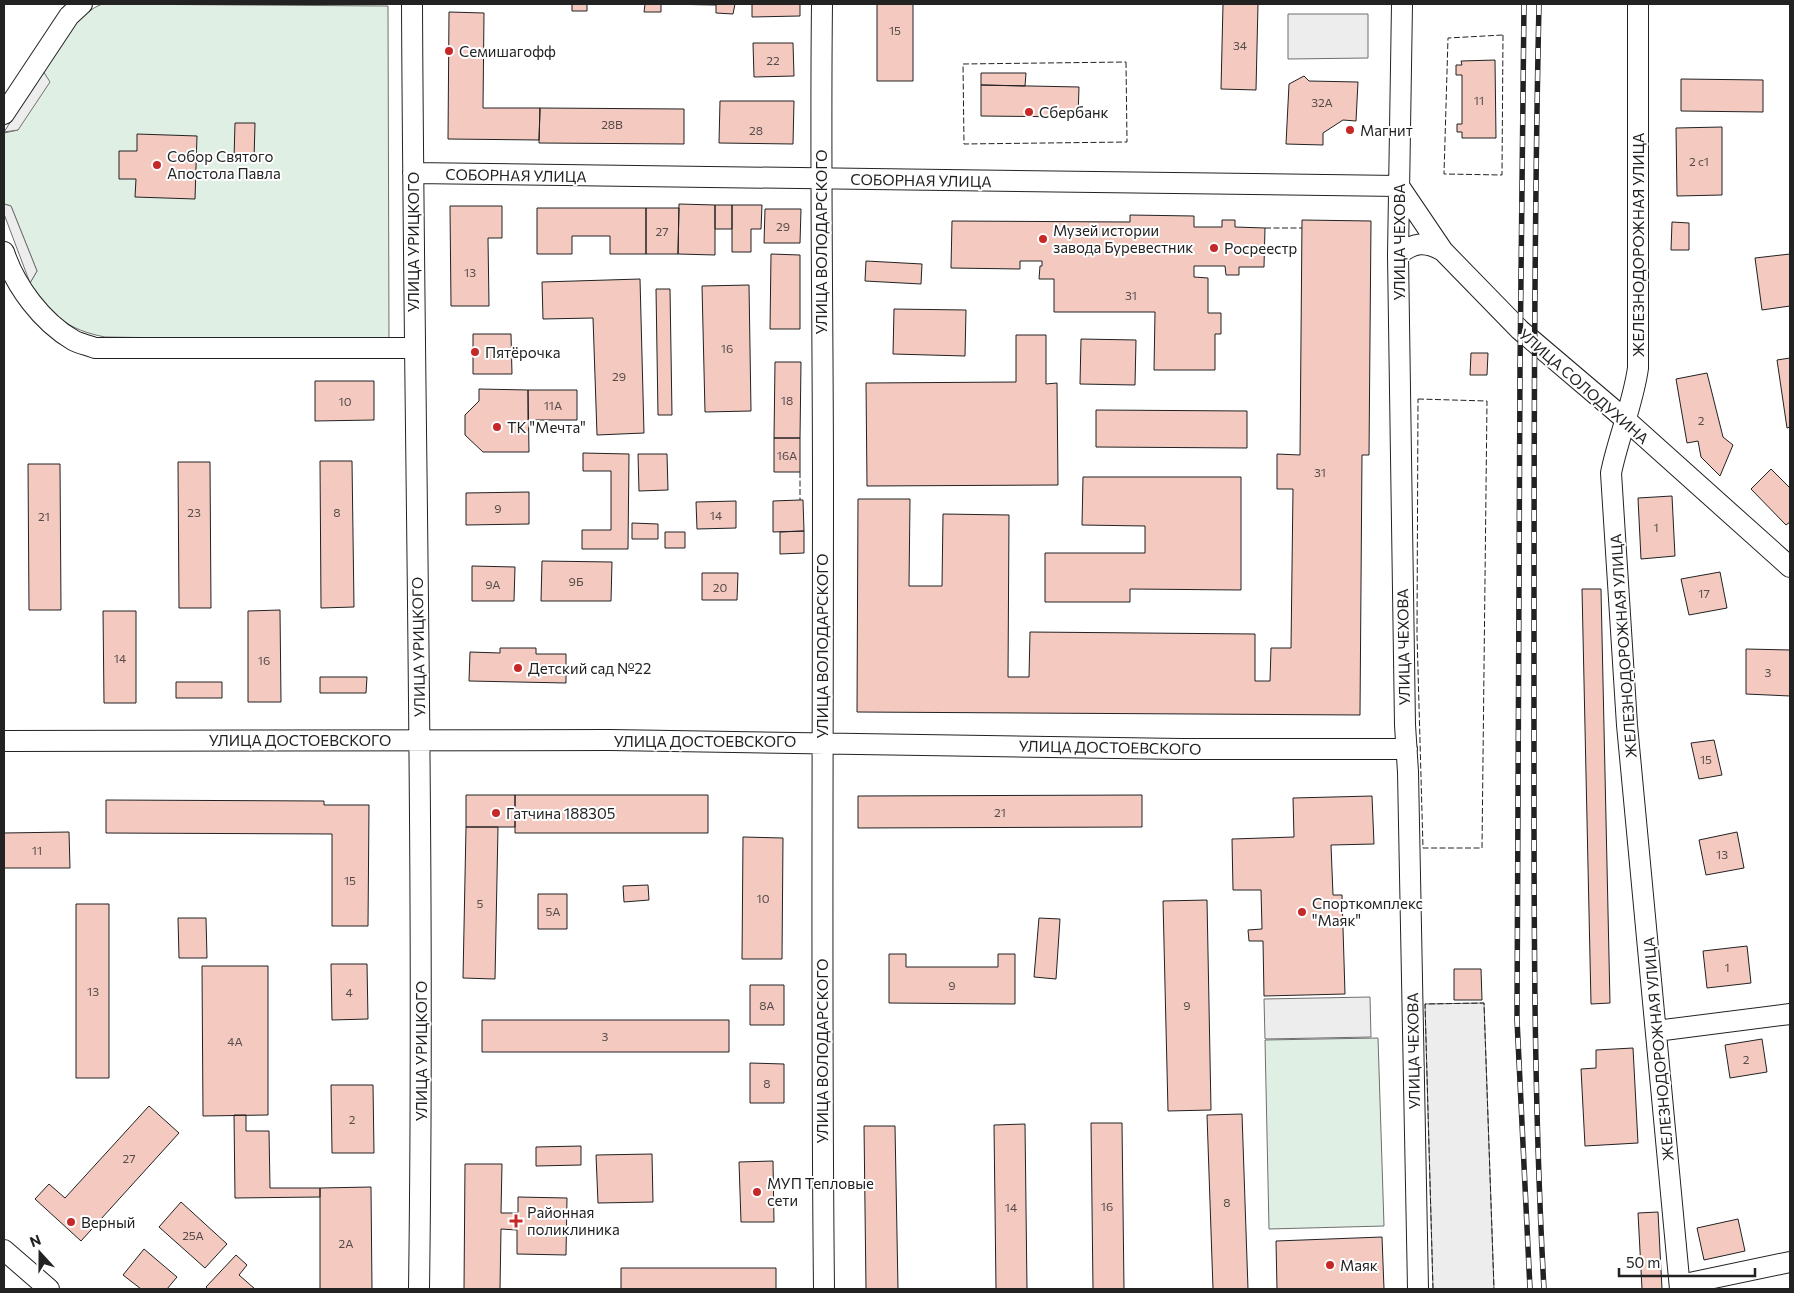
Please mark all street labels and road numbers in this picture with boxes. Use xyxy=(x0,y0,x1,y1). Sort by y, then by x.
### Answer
street label: ЖЕЛЕЗНОДОРОЖНАЯ УЛИЦА xyxy=(1629,133,1647,357)
street label: УЛИЦА ВОЛОДАРСКОГО xyxy=(812,150,830,334)
street label: СОБОРНАЯ УЛИЦА xyxy=(445,165,587,185)
street label: СОБОРНАЯ УЛИЦА xyxy=(850,170,992,190)
street label: УЛИЦА УРИЦКОГО xyxy=(404,172,422,312)
street label: УЛИЦА ЧЕХОВА xyxy=(1390,184,1408,300)
street label: УЛИЦА СОЛОДУХИНА xyxy=(1515,325,1653,447)
street label: ЖЕЛЕЗНОДОРОЖНАЯ УЛИЦА xyxy=(1606,533,1640,759)
street label: УЛИЦА ВОЛОДАРСКОГО xyxy=(813,554,831,738)
street label: УЛИЦА УРИЦКОГО xyxy=(408,577,428,717)
street label: УЛИЦА ЧЕХОВА xyxy=(1393,588,1413,706)
street label: УЛИЦА ДОСТОЕВСКОГО xyxy=(209,731,391,749)
street label: УЛИЦА ДОСТОЕВСКОГО xyxy=(614,732,796,750)
street label: УЛИЦА ДОСТОЕВСКОГО xyxy=(1019,736,1201,758)
street label: ЖЕЛЕЗНОДОРОЖНАЯ УЛИЦА xyxy=(1639,936,1677,1162)
street label: УЛИЦА ВОЛОДАРСКОГО xyxy=(813,959,831,1143)
street label: УЛИЦА УРИЦКОГО xyxy=(412,981,430,1121)
street label: УЛИЦА ЧЕХОВА xyxy=(1403,992,1423,1110)

